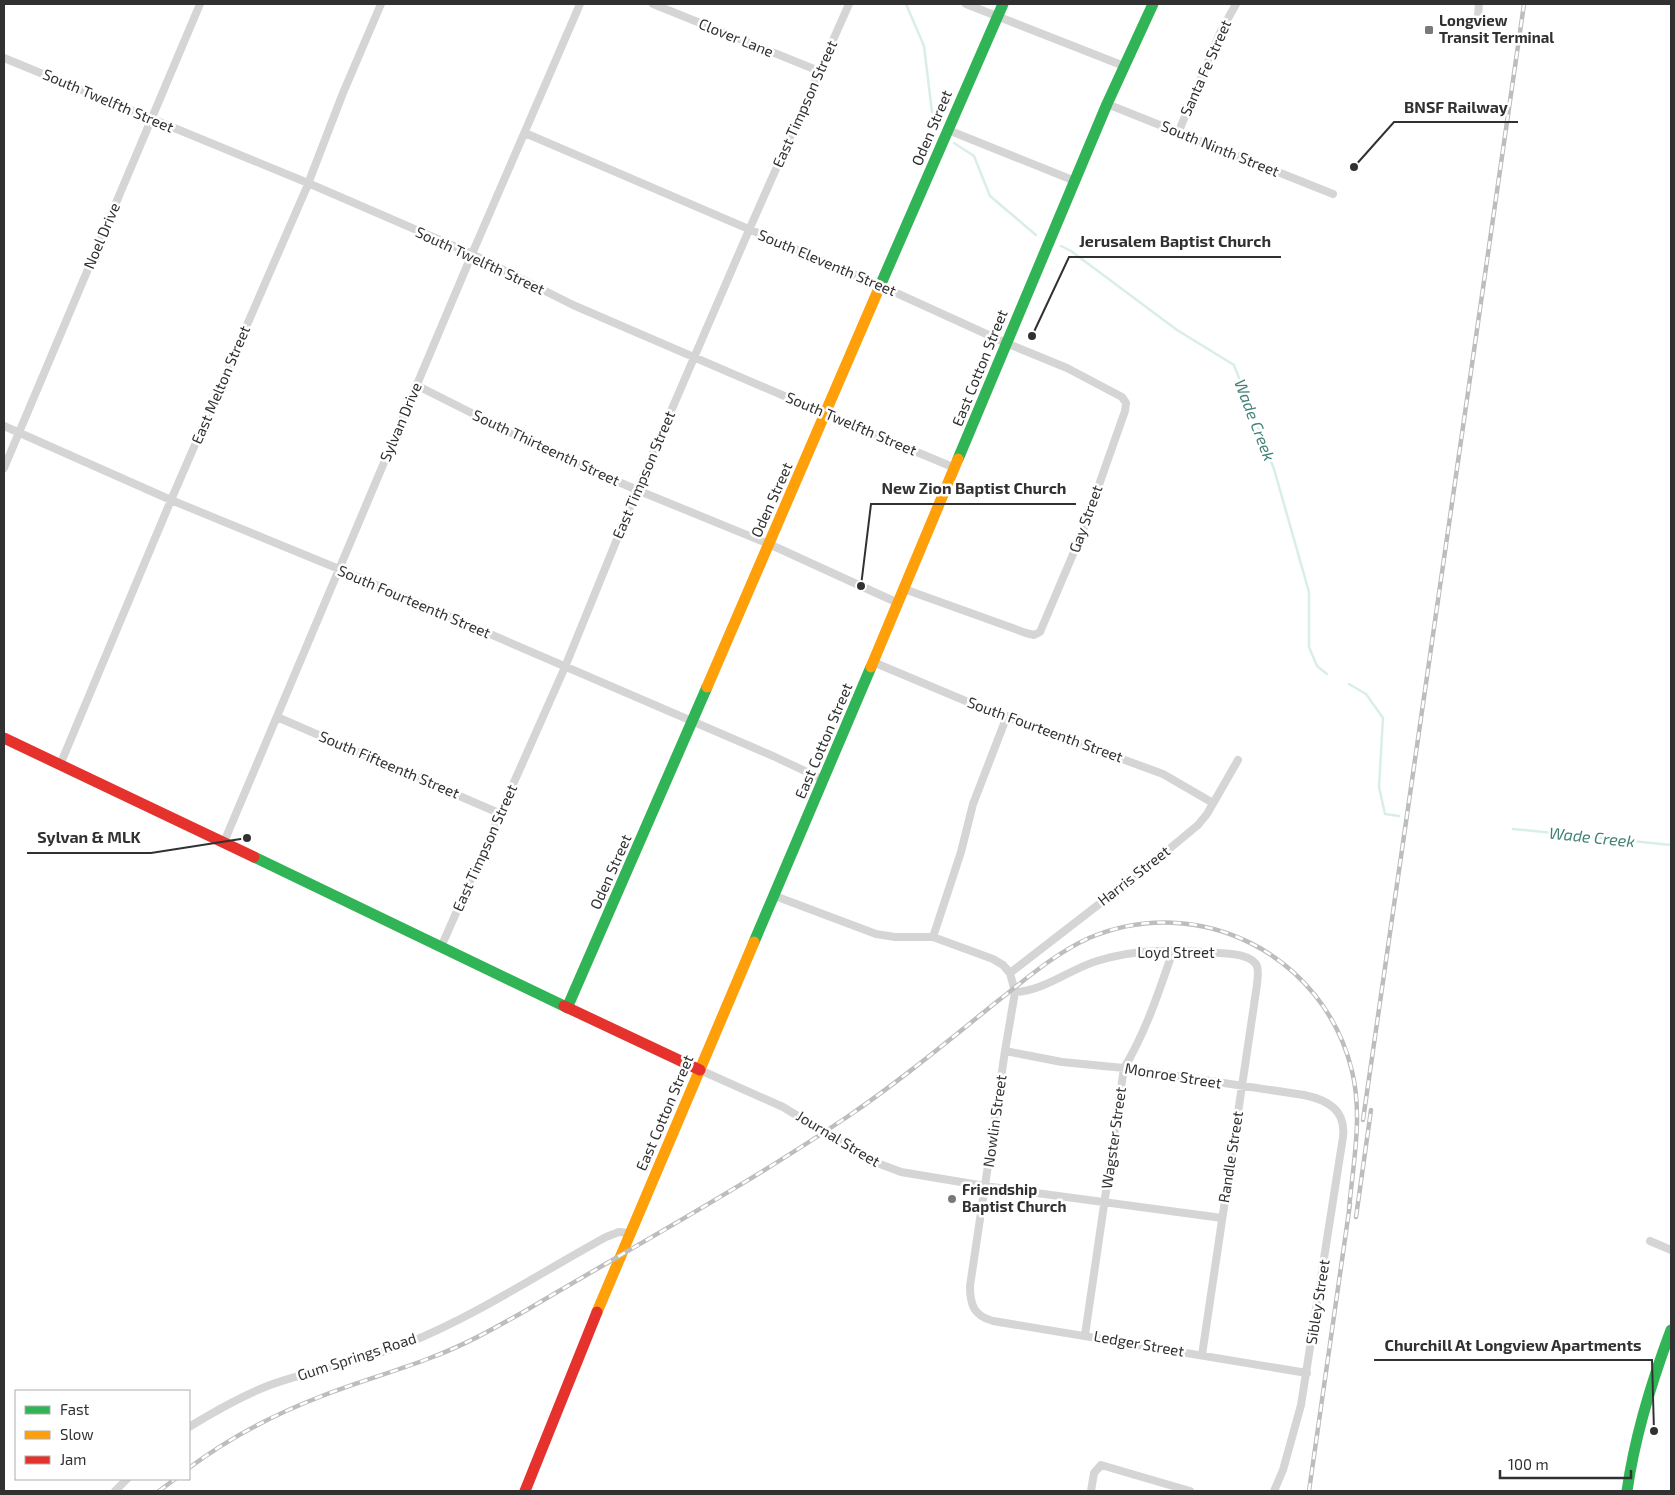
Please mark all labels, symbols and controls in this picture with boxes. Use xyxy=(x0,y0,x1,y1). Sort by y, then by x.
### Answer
place label: Longview Transit Terminal xyxy=(1439,11,1554,46)
street label: Clover Lane xyxy=(696,14,776,60)
street label: Santa Fe Street xyxy=(1176,16,1234,119)
marker: Longview Transit Terminal xyxy=(1423,24,1435,36)
street label: East Timpson Street xyxy=(768,37,840,170)
street label: South Twelfth Street xyxy=(40,64,177,136)
street label: Oden Street xyxy=(907,87,955,168)
callout: BNSF Railway xyxy=(1394,91,1518,122)
text: BNSF Railway xyxy=(1404,97,1508,117)
street label: South Ninth Street xyxy=(1159,116,1282,180)
street label: Noel Drive xyxy=(79,200,123,271)
street label: South Twelfth Street xyxy=(413,222,548,298)
street label: South Eleventh Street xyxy=(756,225,899,299)
callout: Jerusalem Baptist Church xyxy=(1069,226,1281,257)
text: Jerusalem Baptist Church xyxy=(1079,231,1271,250)
street label: East Cotton Street xyxy=(947,306,1011,429)
street label: East Melton Street xyxy=(187,322,253,447)
water label: Wade Creek xyxy=(1231,376,1280,463)
street label: Sylvan Drive xyxy=(375,379,425,464)
street label: South Twelfth Street xyxy=(783,387,920,459)
street label: South Thirteenth Street xyxy=(470,405,623,489)
street label: East Timpson Street xyxy=(608,408,678,541)
street label: Oden Street xyxy=(747,459,796,540)
callout: New Zion Baptist Church xyxy=(871,473,1076,504)
text: New Zion Baptist Church xyxy=(881,478,1067,497)
street label: Gay Street xyxy=(1065,482,1106,555)
street label: South Fourteenth Street xyxy=(335,561,494,642)
street label: East Cotton Street xyxy=(791,680,856,801)
street label: South Fourteenth Street xyxy=(965,693,1126,766)
street label: South Fifteenth Street xyxy=(316,726,463,802)
street label: East Timpson Street xyxy=(448,781,520,914)
callout: Sylvan & MLK xyxy=(27,822,151,853)
water label: Wade Creek xyxy=(1548,823,1636,850)
text: Sylvan & MLK xyxy=(37,827,142,847)
street label: Oden Street xyxy=(586,831,635,912)
street label: Harris Street xyxy=(1094,841,1173,909)
street label: Loyd Street xyxy=(1137,943,1215,961)
street label: East Cotton Street xyxy=(632,1052,697,1173)
street label: Monroe Street xyxy=(1123,1058,1223,1092)
street label: Nowlin Street xyxy=(979,1073,1009,1168)
street label: Wagster Street xyxy=(1097,1085,1129,1190)
street label: Journal Street xyxy=(793,1106,884,1170)
street label: Randle Street xyxy=(1214,1110,1246,1204)
place label: Friendship Baptist Church xyxy=(962,1180,1066,1215)
marker: Friendship Baptist Church xyxy=(946,1193,958,1205)
street label: Sibley Street xyxy=(1301,1258,1333,1346)
street label: Ledger Street xyxy=(1093,1326,1186,1360)
street label: Gum Springs Road xyxy=(295,1328,418,1384)
callout: Churchill At Longview Apartments xyxy=(1374,1329,1652,1360)
text: Churchill At Longview Apartments xyxy=(1385,1335,1641,1354)
legend xyxy=(15,1390,190,1480)
text: Fast xyxy=(60,1400,90,1418)
text: Slow xyxy=(60,1425,94,1443)
scale bar xyxy=(1500,1448,1631,1480)
text: Jam xyxy=(60,1450,86,1468)
text: 100 m xyxy=(1508,1455,1549,1473)

